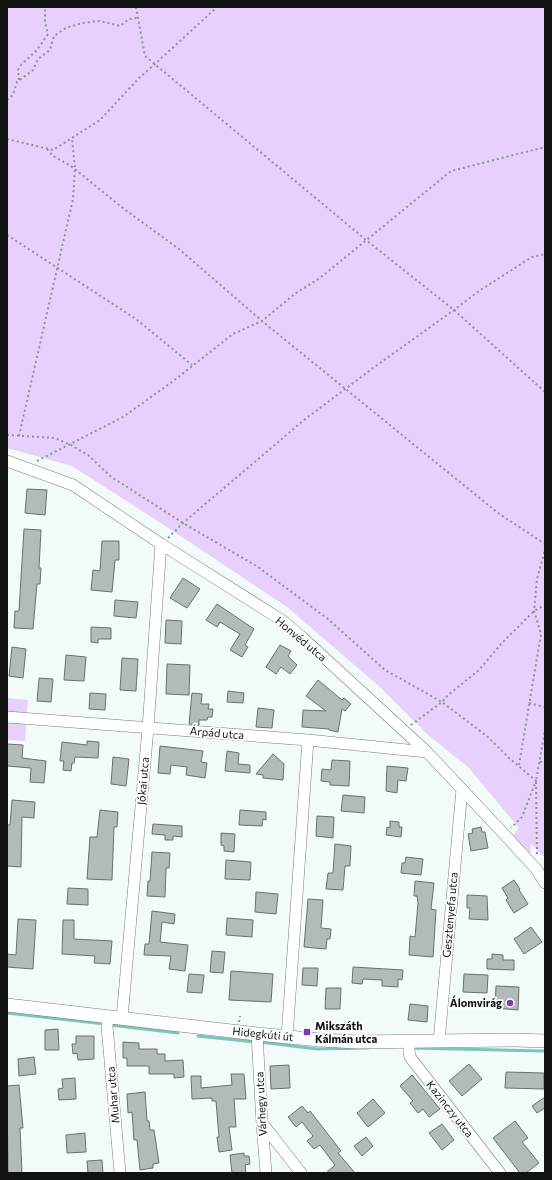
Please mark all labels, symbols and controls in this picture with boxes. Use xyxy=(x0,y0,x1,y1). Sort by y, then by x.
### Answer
street label: Honvéd utca xyxy=(273,614,329,664)
street label: Árpád utca xyxy=(189,723,245,741)
street label: Jókai utca xyxy=(134,756,152,806)
street label: Gesztenyefa utca xyxy=(439,872,460,958)
place label: Álomvirág xyxy=(450,995,502,1009)
marker: Álomvirág xyxy=(505,998,515,1008)
place label: Mikszáth Kálmán utca xyxy=(315,1019,377,1045)
street label: Hidegkúti út xyxy=(232,1024,295,1043)
marker: Mikszáth Kálmán utca xyxy=(302,1027,312,1037)
street label: Muhar utca xyxy=(104,1066,121,1124)
street label: Várhegy utca xyxy=(252,1071,269,1137)
street label: Kazinczy utca xyxy=(424,1078,477,1140)

